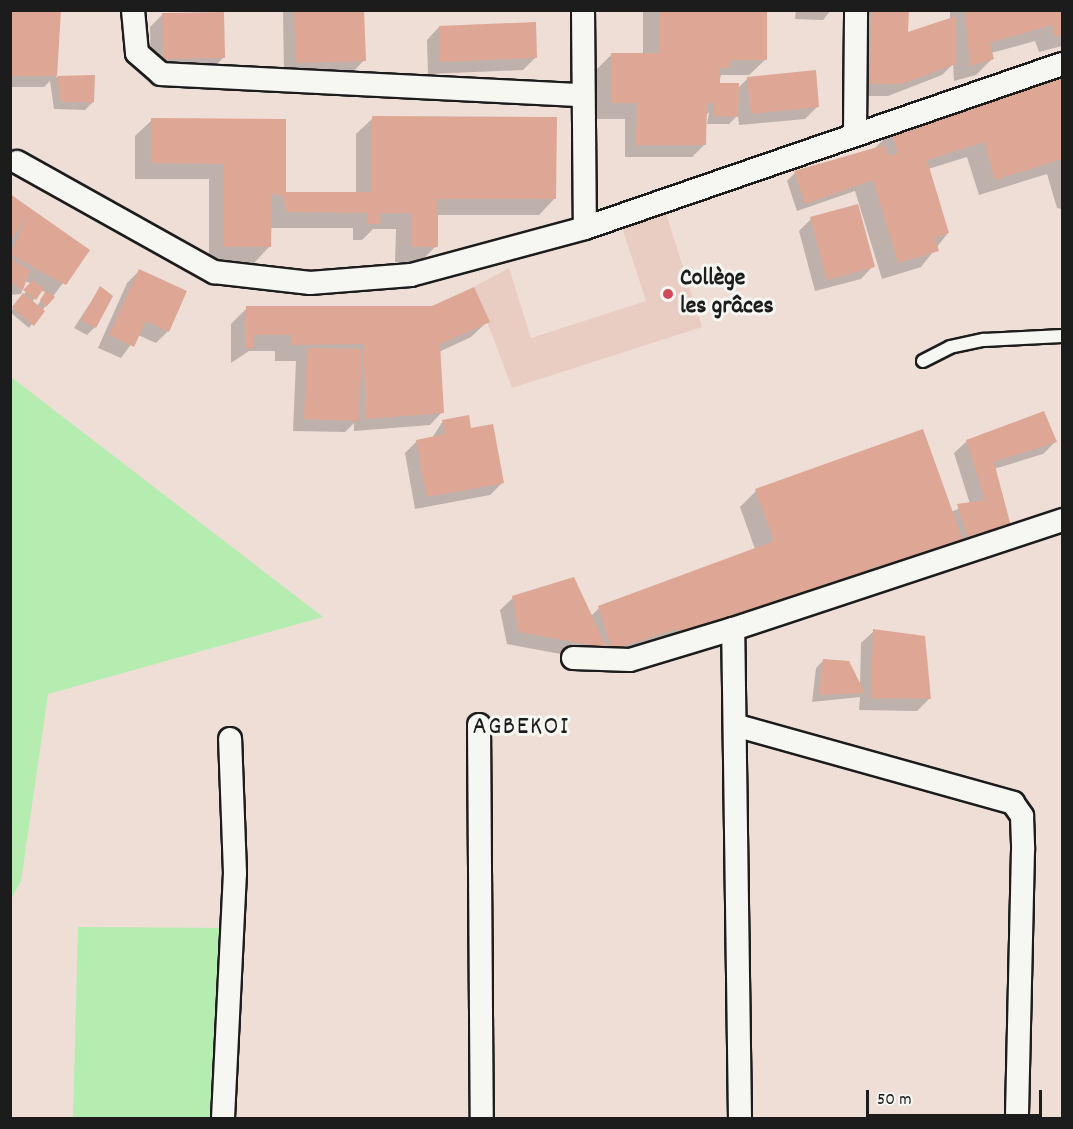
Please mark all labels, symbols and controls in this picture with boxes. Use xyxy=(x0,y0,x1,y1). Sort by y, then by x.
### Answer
place label: Collège les grâces xyxy=(680,266,774,322)
marker: Collège les grâces xyxy=(661,287,675,301)
district label: AGBEKOI xyxy=(473,712,569,744)
scale bar xyxy=(869,1078,1044,1116)
text: 50 m xyxy=(877,1088,912,1113)

